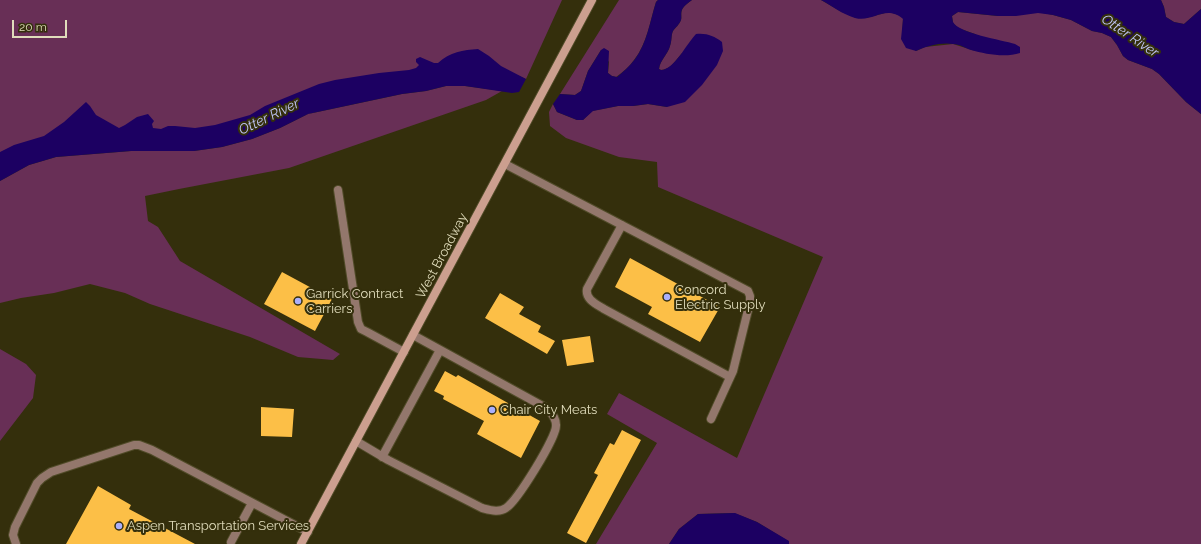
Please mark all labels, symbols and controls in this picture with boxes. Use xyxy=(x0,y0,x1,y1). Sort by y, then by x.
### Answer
water label: Otter River xyxy=(1098,11,1162,61)
scale bar xyxy=(14,12,69,38)
text: 20 m xyxy=(19,20,47,34)
water label: Otter River xyxy=(236,95,302,139)
street label: West Broadway xyxy=(413,211,471,301)
place label: Concord Electric Supply xyxy=(675,282,765,313)
place label: Garrick Contract Carriers xyxy=(306,286,403,317)
marker: Concord Electric Supply xyxy=(662,292,672,302)
marker: Garrick Contract Carriers xyxy=(293,296,303,306)
place label: Chair City Meats xyxy=(500,402,597,418)
marker: Chair City Meats xyxy=(487,405,497,415)
place label: Aspen Transportation Services xyxy=(127,518,309,534)
marker: Aspen Transportation Services xyxy=(114,521,124,531)

